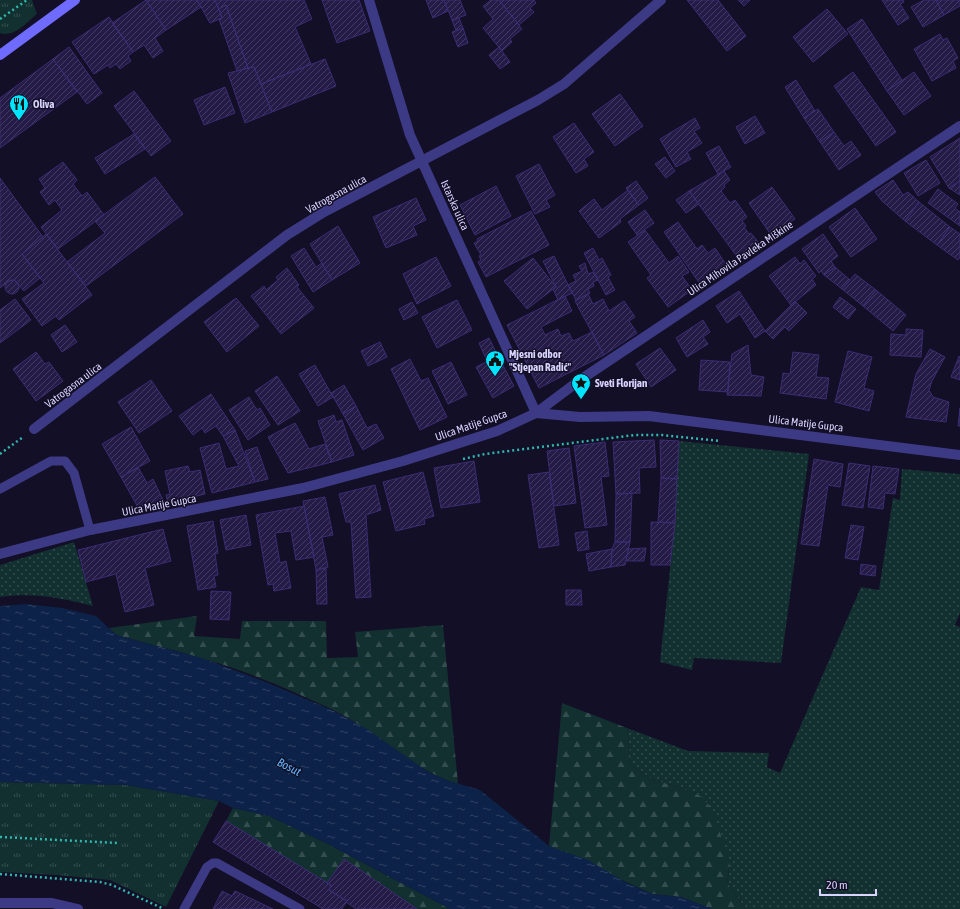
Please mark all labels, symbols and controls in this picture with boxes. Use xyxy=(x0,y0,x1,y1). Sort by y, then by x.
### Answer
restaurant icon: Oliva xyxy=(8,93,30,121)
place label: Oliva xyxy=(33,98,54,110)
street label: Vatrogasna ulica xyxy=(304,172,368,216)
street label: Istarska ulica xyxy=(439,178,471,232)
street label: Ulica Mihovila Pavleka Miškine xyxy=(685,218,795,298)
place label: Mjesni odbor "Stjepan Radić" xyxy=(509,348,571,373)
public building icon: Mjesni odbor "Stjepan Radić" xyxy=(484,349,506,377)
street label: Vatrogasna ulica xyxy=(43,360,103,410)
place icon: Sveti Florijan xyxy=(570,372,592,400)
place label: Sveti Florijan xyxy=(595,377,647,389)
street label: Ulica Matije Gupca xyxy=(433,407,509,443)
street label: Ulica Matije Gupca xyxy=(768,412,844,434)
street label: Ulica Matije Gupca xyxy=(121,492,197,518)
water label: Bosut xyxy=(275,755,304,779)
scale bar xyxy=(820,871,876,897)
text: 20 m xyxy=(826,878,848,892)

